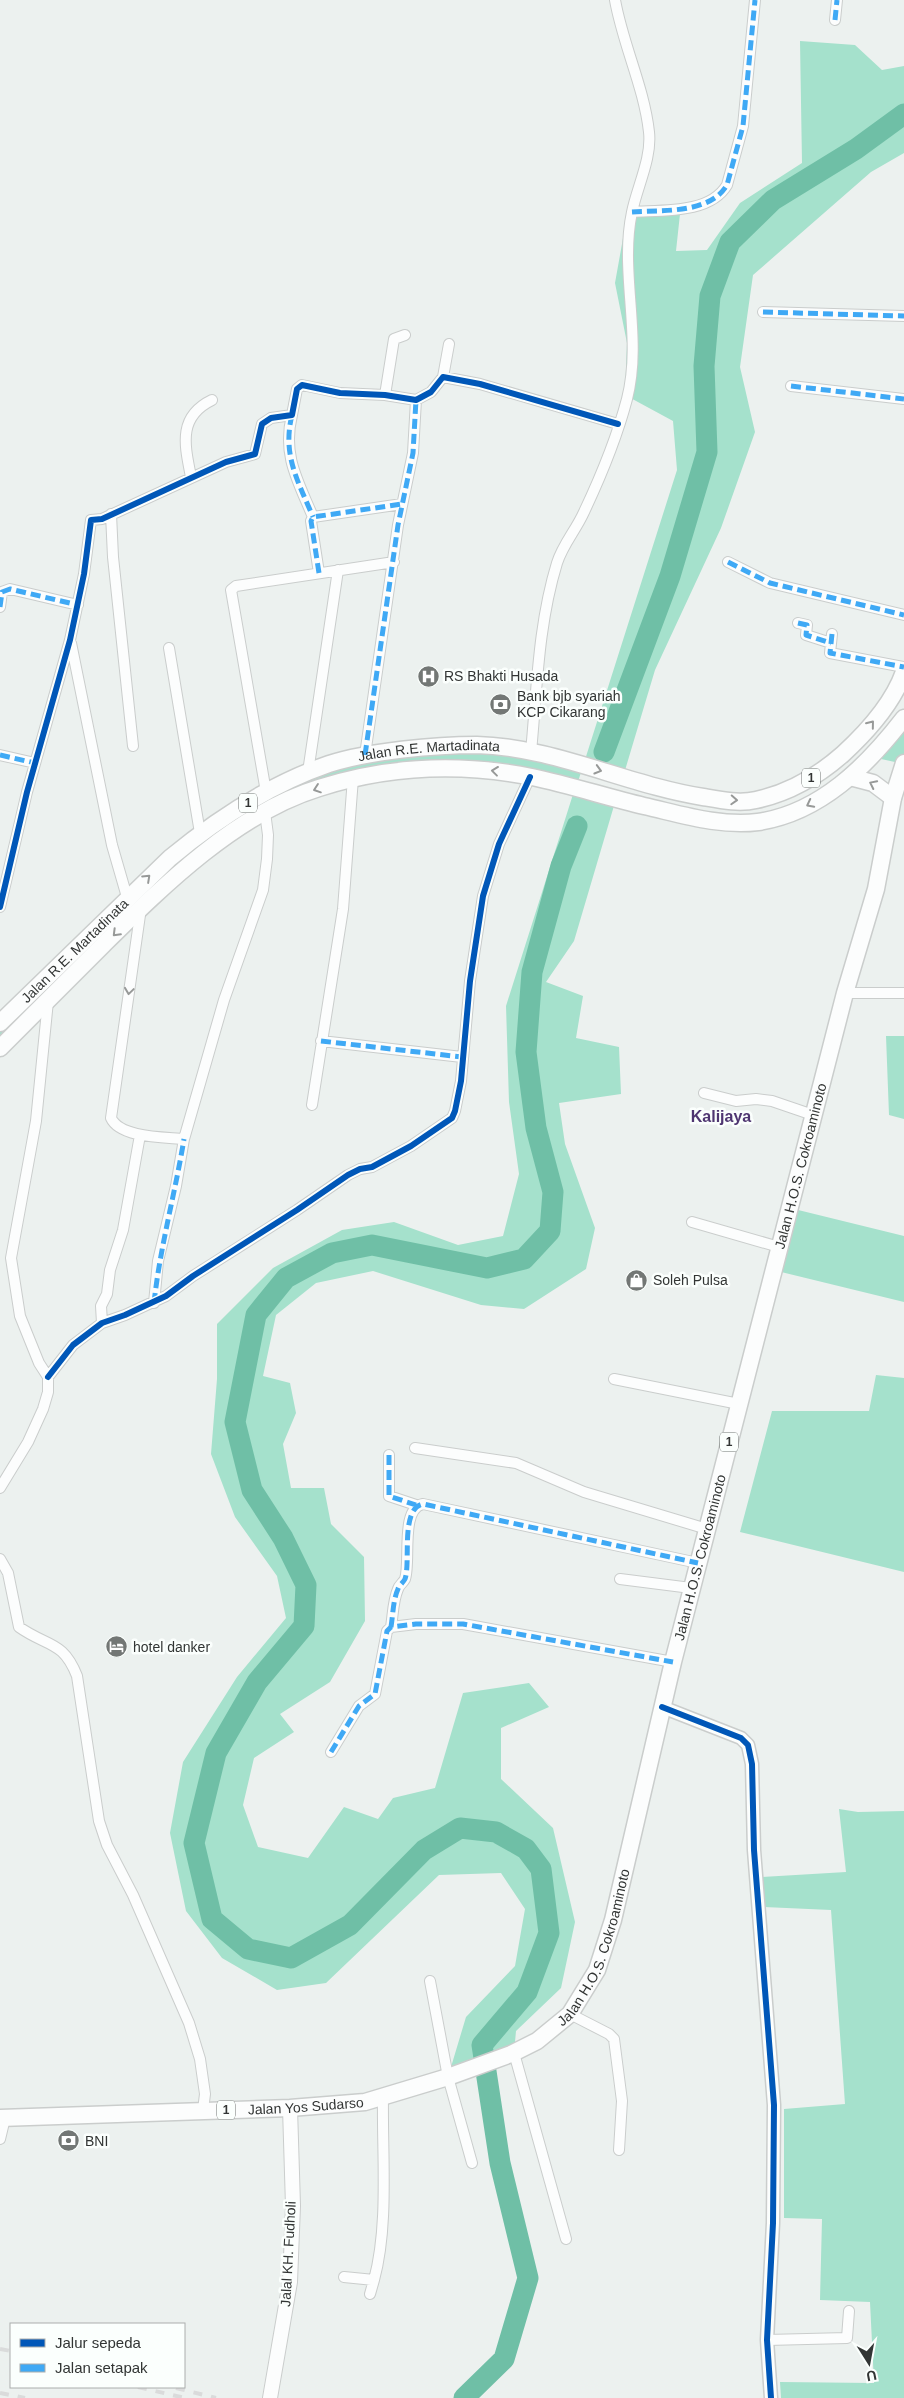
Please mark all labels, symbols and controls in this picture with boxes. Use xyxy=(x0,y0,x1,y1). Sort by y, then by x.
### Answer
hospital icon: RS Bhakti Husada xyxy=(416,664,440,688)
place label: RS Bhakti Husada xyxy=(444,668,559,684)
place label: Bank bjb syariah KCP Cikarang xyxy=(517,688,621,720)
bank icon: Bank bjb syariah KCP Cikarang xyxy=(489,692,513,716)
one-way arrow xyxy=(865,721,874,730)
street label: Jalan R.E. Martadinata xyxy=(357,737,501,764)
one-way arrow xyxy=(593,765,601,775)
one-way arrow xyxy=(491,766,499,777)
road number: 1 xyxy=(802,768,820,788)
one-way arrow xyxy=(869,779,878,790)
one-way arrow xyxy=(313,783,322,793)
road number: 1 xyxy=(239,794,257,812)
one-way arrow xyxy=(730,795,738,806)
one-way arrow xyxy=(806,798,815,808)
one-way arrow xyxy=(142,875,151,884)
street label: Jalan R.E. Martadinata xyxy=(18,895,132,1006)
one-way arrow xyxy=(112,927,121,936)
one-way arrow xyxy=(124,987,135,995)
street label: Jalan H.O.S. Cokroaminoto xyxy=(772,1081,830,1251)
district label: Kalijaya xyxy=(691,1108,751,1125)
shop icon: Soleh Pulsa xyxy=(625,1268,649,1292)
place label: Soleh Pulsa xyxy=(653,1272,728,1288)
road number: 1 xyxy=(720,1432,738,1451)
street label: Jalan H.O.S. Cokroaminoto xyxy=(671,1472,729,1642)
hotel icon: hotel danker xyxy=(105,1635,129,1659)
place label: hotel danker xyxy=(133,1639,210,1655)
street label: Jalan H.O.S. Cokroaminoto xyxy=(554,1867,633,2029)
street label: Jalan Yos Sudarso xyxy=(248,2094,364,2117)
road number: 1 xyxy=(217,2100,235,2120)
bank icon: BNI xyxy=(57,2129,81,2153)
place label: BNI xyxy=(85,2133,108,2149)
street label: Jalal KH. Fudholi xyxy=(277,2201,299,2307)
legend xyxy=(10,2323,185,2388)
text: Jalur sepeda xyxy=(55,2334,142,2351)
north arrow xyxy=(844,2338,894,2388)
text: Jalan setapak xyxy=(55,2359,148,2376)
text: U xyxy=(865,2367,878,2385)

